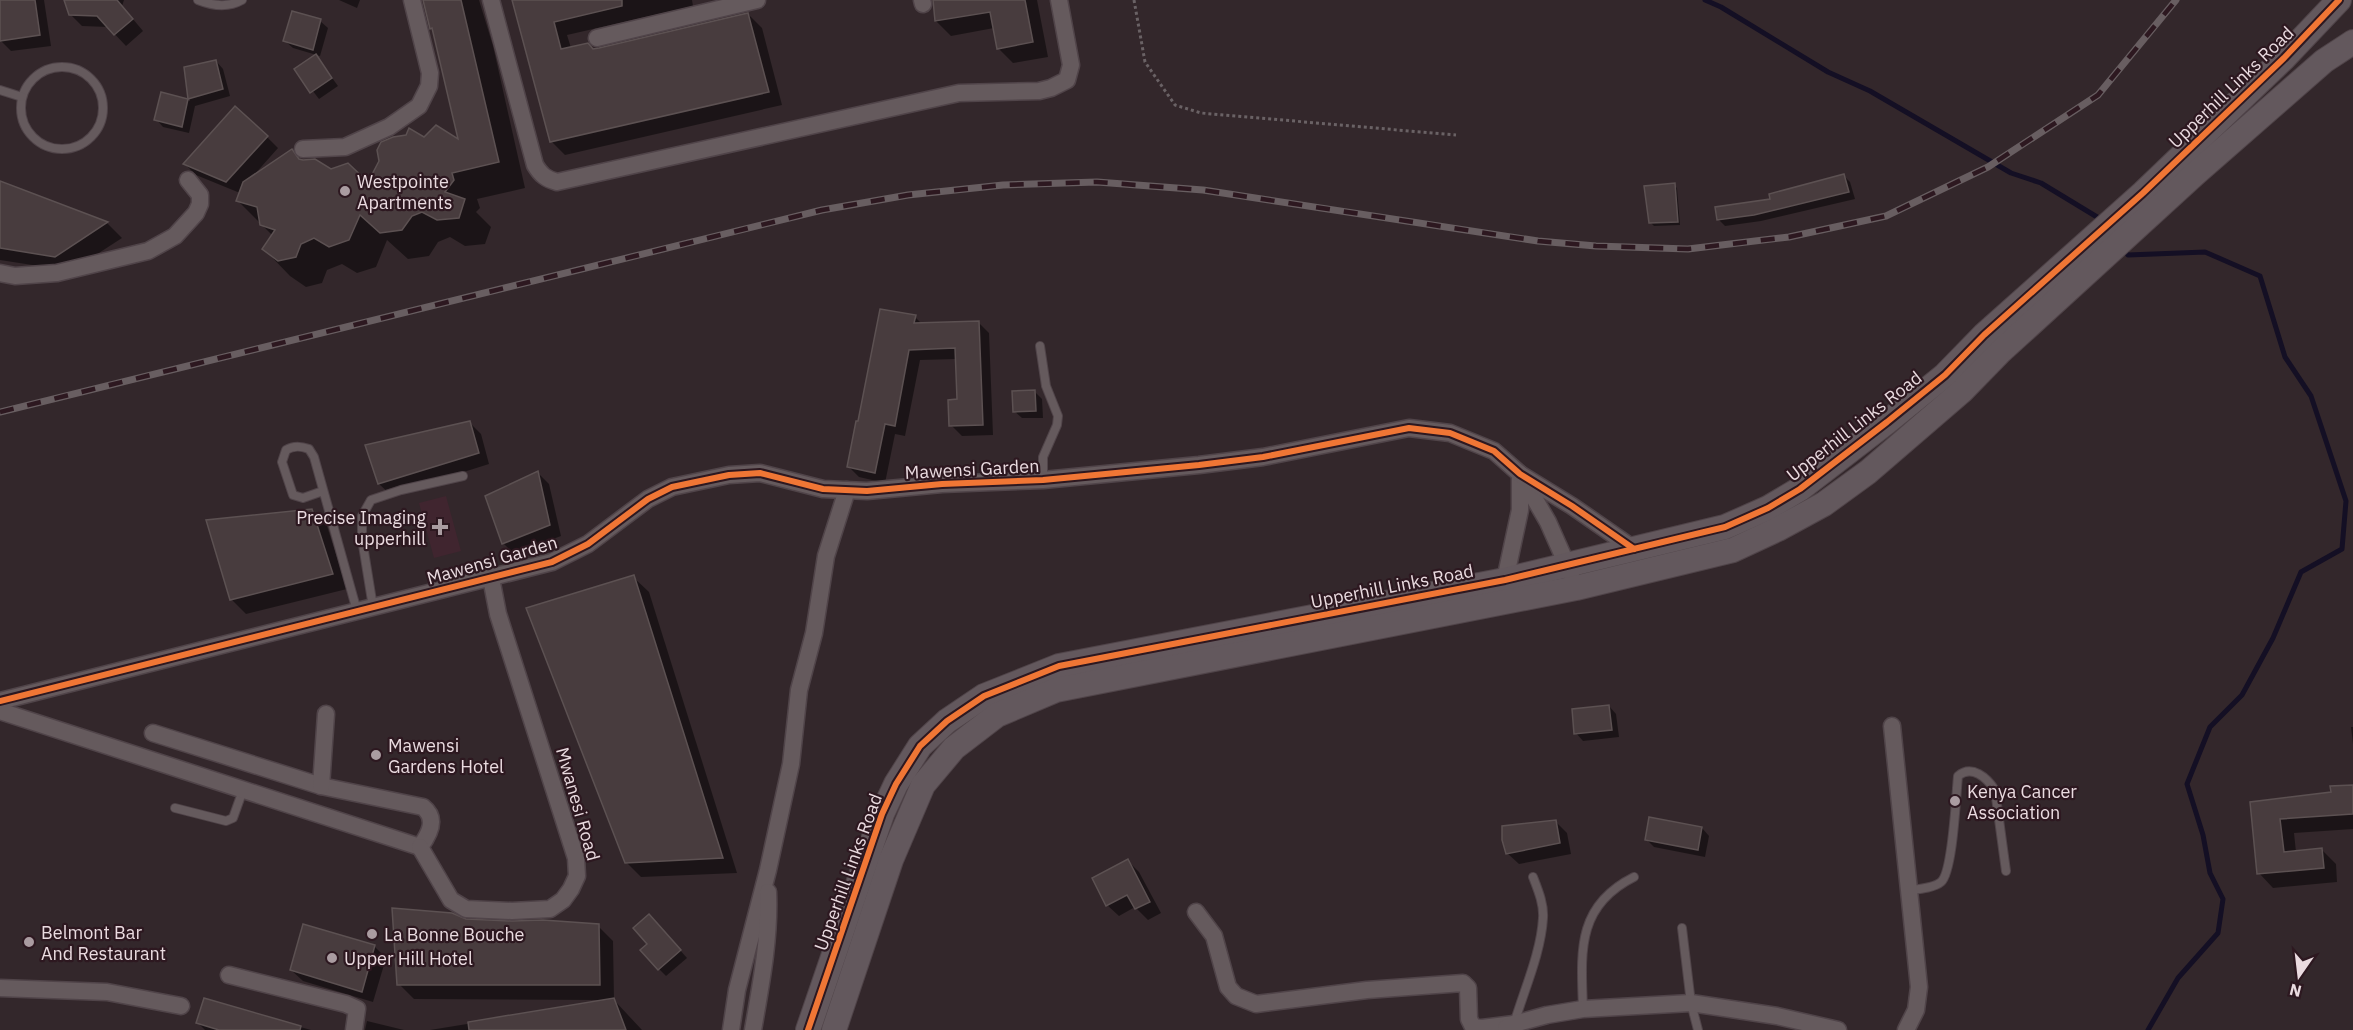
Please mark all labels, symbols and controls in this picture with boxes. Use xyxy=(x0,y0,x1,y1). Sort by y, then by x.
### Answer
street label: Upperhill Links Road xyxy=(2163,21,2299,153)
place label: Westpointe Apartments xyxy=(357,170,453,214)
marker: Westpointe Apartments xyxy=(338,184,352,198)
street label: Upperhill Links Road xyxy=(1782,366,1926,486)
street label: Mawensi Garden xyxy=(904,454,1040,484)
place label: Precise Imaging upperhill xyxy=(296,506,426,550)
marker: Precise Imaging upperhill xyxy=(431,518,449,536)
street label: Mawensi Garden xyxy=(424,530,560,590)
street label: Upperhill Links Road xyxy=(1308,559,1476,613)
place label: Mawensi Gardens Hotel xyxy=(388,734,504,778)
street label: Mwanesi Road xyxy=(551,745,605,863)
marker: Mawensi Gardens Hotel xyxy=(369,748,383,762)
place label: Kenya Cancer Association xyxy=(1967,780,2077,824)
street label: Upperhill Links Road xyxy=(809,790,887,954)
marker: Kenya Cancer Association xyxy=(1948,794,1962,808)
place label: Belmont Bar And Restaurant xyxy=(41,921,166,965)
place label: La Bonne Bouche xyxy=(384,923,525,946)
marker: La Bonne Bouche xyxy=(365,927,379,941)
marker: Belmont Bar And Restaurant xyxy=(22,935,36,949)
north arrow xyxy=(2269,946,2329,1006)
place label: Upper Hill Hotel xyxy=(344,947,473,970)
marker: Upper Hill Hotel xyxy=(325,951,339,965)
text: N xyxy=(2287,979,2303,1002)

